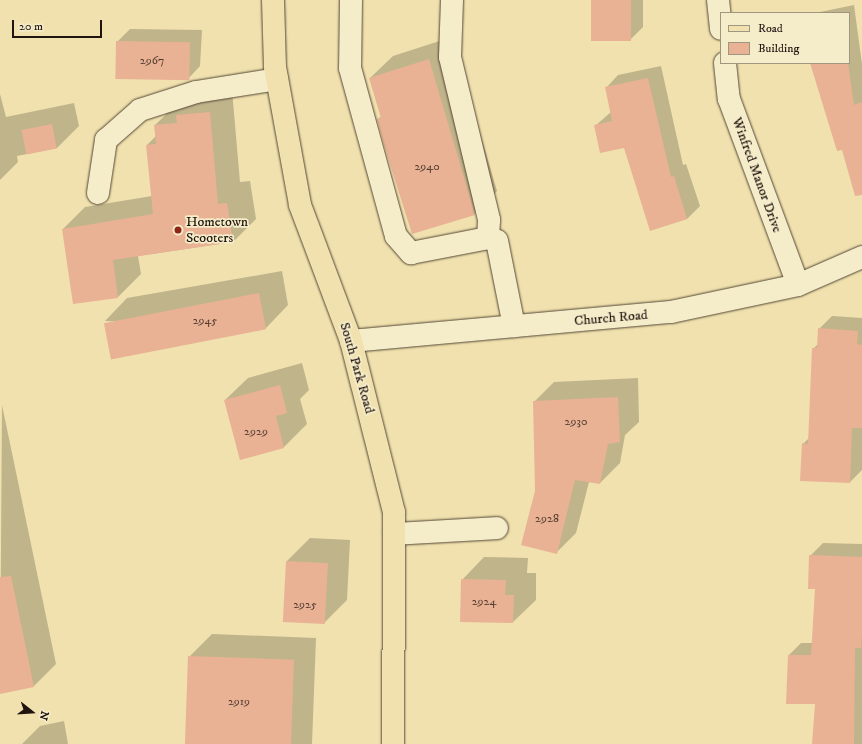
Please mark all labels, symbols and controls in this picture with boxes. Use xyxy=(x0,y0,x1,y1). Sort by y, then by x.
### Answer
scale bar xyxy=(14,12,104,38)
legend xyxy=(720,12,850,64)
text: 20 m xyxy=(19,19,43,34)
text: Road xyxy=(758,21,783,36)
text: Building xyxy=(758,41,799,56)
house number: 2967 xyxy=(140,54,164,68)
street label: Winfred Manor Drive xyxy=(728,115,786,235)
house number: 2940 xyxy=(414,160,440,174)
place label: Hometown Scooters xyxy=(186,214,248,246)
marker: Hometown Scooters xyxy=(173,225,183,235)
street label: Church Road xyxy=(573,306,649,330)
house number: 2945 xyxy=(193,314,217,328)
street label: South Park Road xyxy=(336,321,378,415)
house number: 2930 xyxy=(565,415,587,429)
house number: 2929 xyxy=(244,425,268,439)
house number: 2928 xyxy=(535,512,559,526)
house number: 2924 xyxy=(472,595,496,609)
house number: 2925 xyxy=(293,598,317,612)
north arrow xyxy=(12,692,52,732)
house number: 2919 xyxy=(228,695,250,709)
text: N xyxy=(35,709,51,722)

